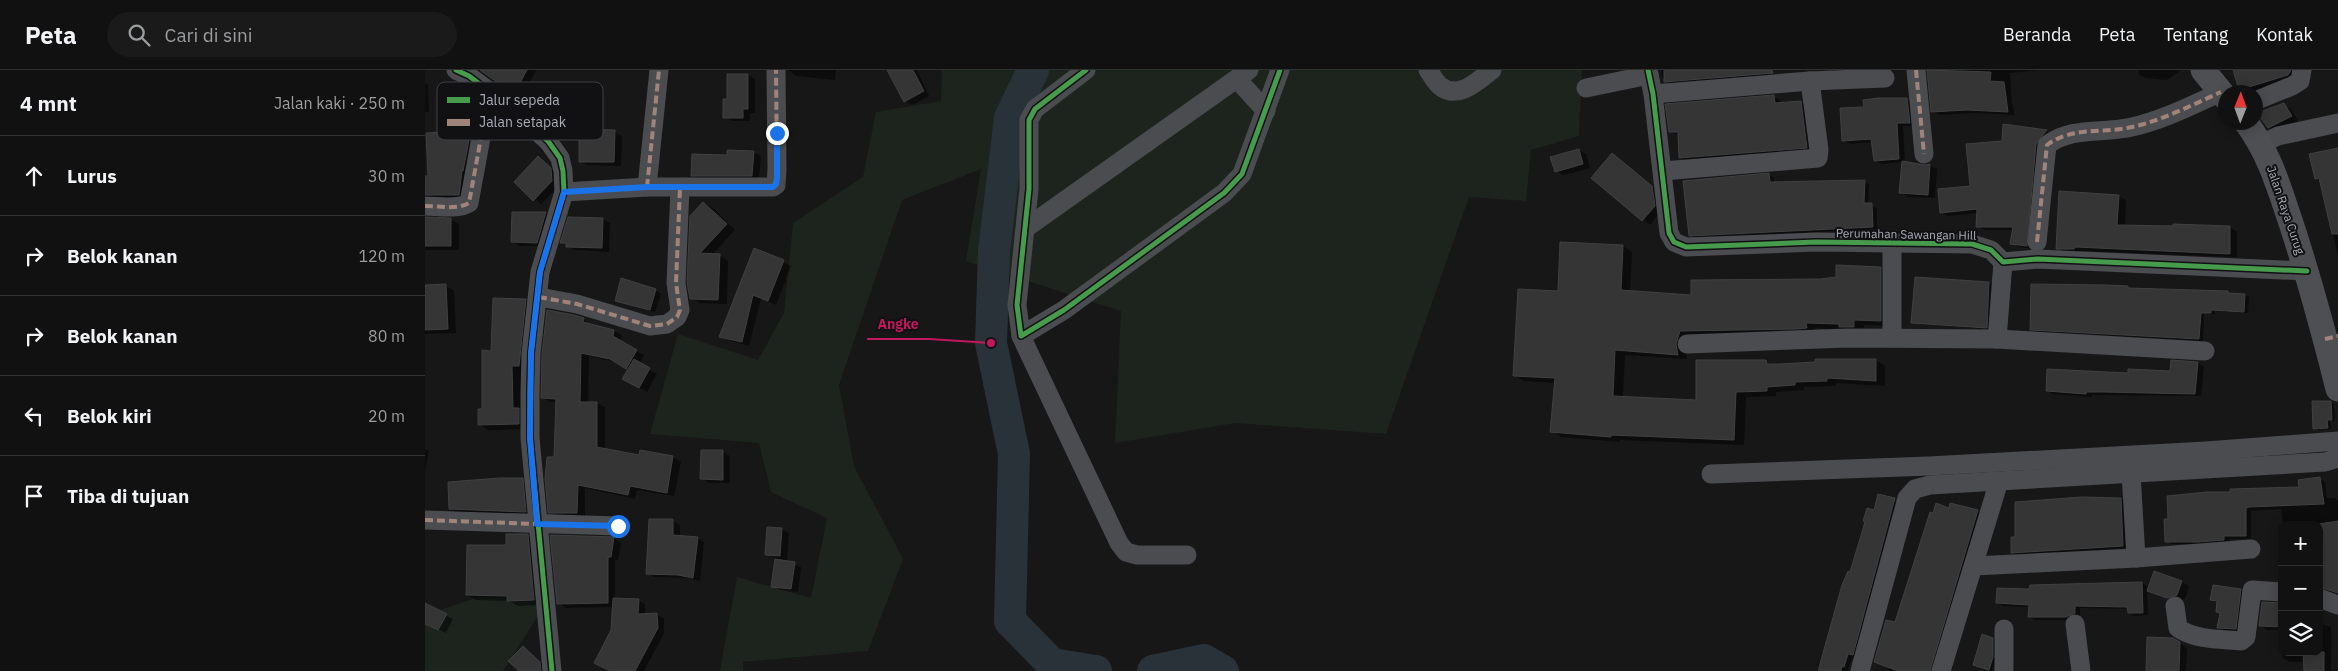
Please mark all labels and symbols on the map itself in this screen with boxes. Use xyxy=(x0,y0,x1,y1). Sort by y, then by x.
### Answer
legend xyxy=(437,82,603,140)
north arrow xyxy=(2218,85,2263,130)
text: Jalur sepeda xyxy=(479,91,560,109)
text: Jalan setapak xyxy=(479,113,567,131)
route end xyxy=(766,122,789,145)
street label: Jalan Raya Curug xyxy=(2264,164,2308,257)
street label: Perumahan Sawangan Hill xyxy=(1836,225,1976,243)
callout: Angke xyxy=(867,310,929,339)
text: Angke xyxy=(877,315,919,333)
route start xyxy=(607,515,630,538)

